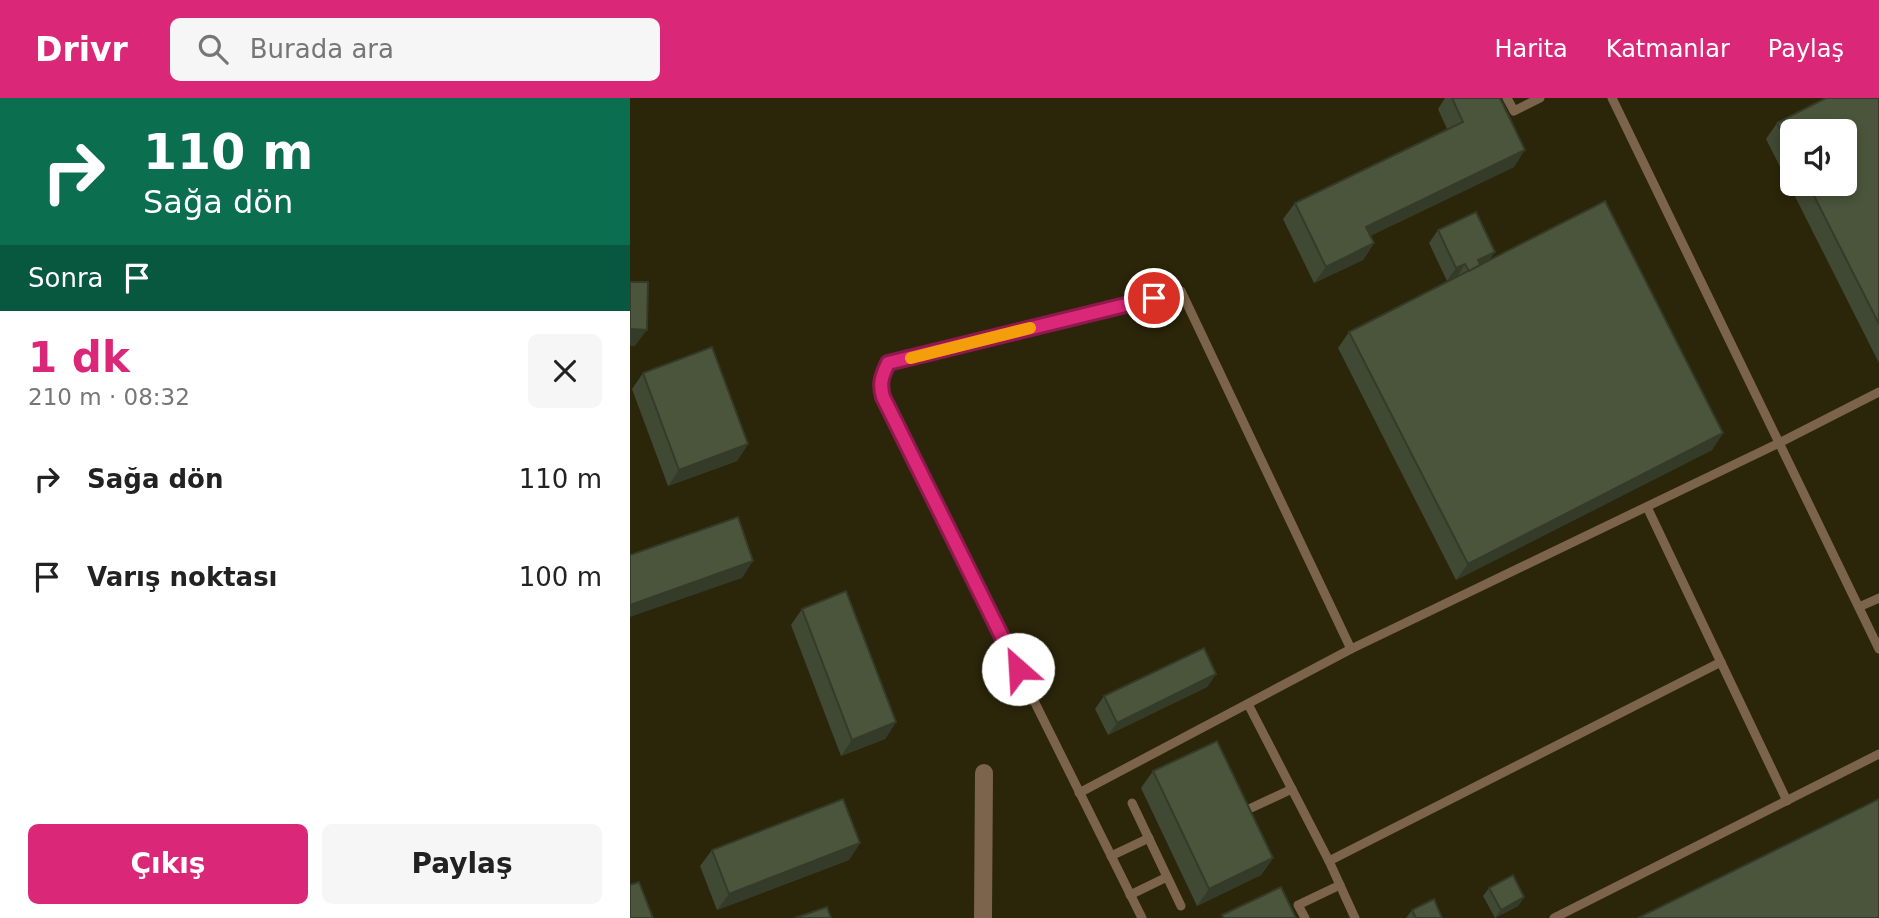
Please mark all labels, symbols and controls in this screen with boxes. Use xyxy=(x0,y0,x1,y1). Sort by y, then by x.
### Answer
search box xyxy=(170,18,660,81)
text: Drivr xyxy=(35,30,128,69)
icon: search xyxy=(194,30,232,68)
text: Burada ara xyxy=(250,34,394,64)
text: Harita xyxy=(1494,35,1568,63)
text: Katmanlar xyxy=(1606,35,1730,63)
text: Paylaş xyxy=(1768,35,1844,63)
map controls xyxy=(1780,119,1857,196)
button: sound xyxy=(1780,119,1857,196)
text: 110 m xyxy=(143,124,313,181)
icon: right xyxy=(28,126,119,217)
text: Sağa dön xyxy=(143,183,293,221)
icon: arrive xyxy=(118,259,156,297)
text: Sonra xyxy=(28,263,104,293)
pin xyxy=(1124,268,1184,328)
icon: arrive xyxy=(1135,279,1173,317)
text: 1 dk xyxy=(28,333,130,382)
button: close xyxy=(528,334,602,408)
text: 210 m · 08:32 xyxy=(28,384,190,410)
icon: right xyxy=(28,460,66,498)
text: Sağa dön xyxy=(87,464,223,494)
text: 110 m xyxy=(519,464,602,494)
icon: arrive xyxy=(28,558,66,596)
text: Varış noktası xyxy=(87,562,278,592)
text: 100 m xyxy=(519,562,602,592)
position arrow xyxy=(981,632,1055,706)
button: Çıkış xyxy=(28,824,308,904)
button: Paylaş xyxy=(322,824,602,904)

